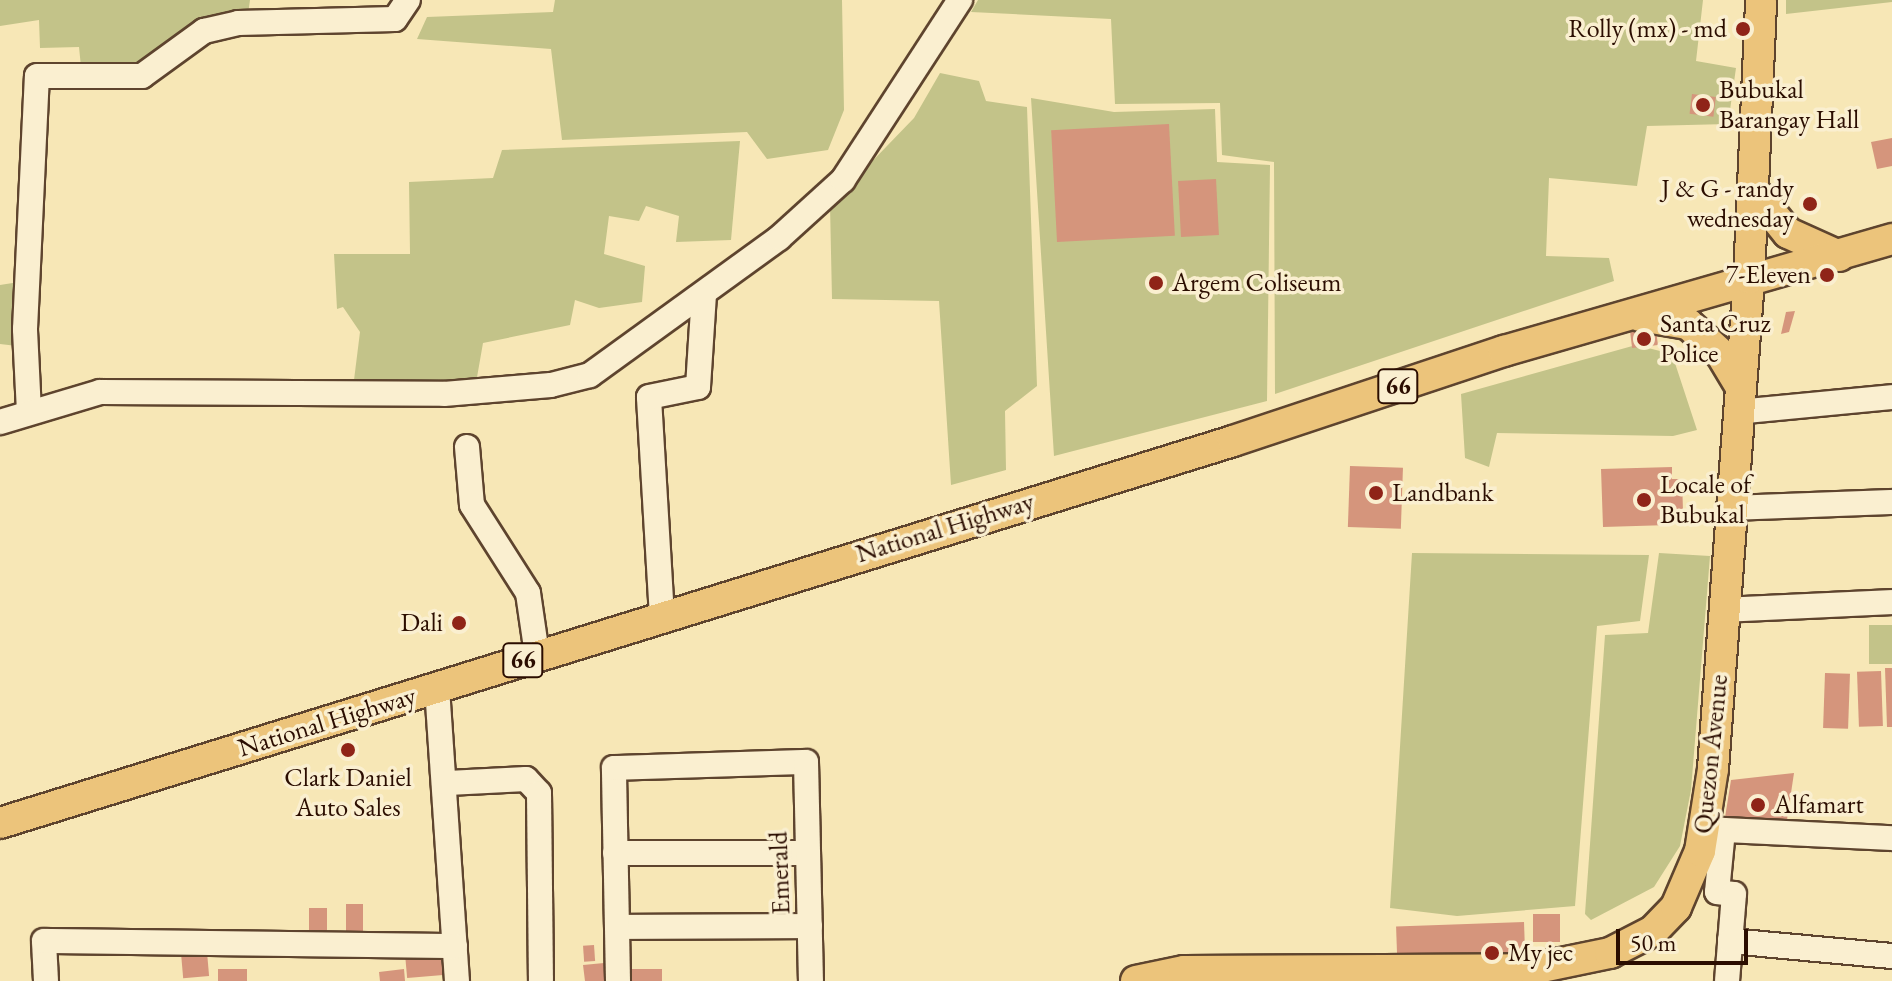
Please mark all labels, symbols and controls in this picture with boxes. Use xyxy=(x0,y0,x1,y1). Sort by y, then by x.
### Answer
place label: Rolly (mx) - md xyxy=(1568,13,1727,45)
marker: Rolly (mx) - md xyxy=(1734,20,1752,38)
place label: Bubukal Barangay Hall xyxy=(1719,74,1859,136)
marker: Bubukal Barangay Hall xyxy=(1694,96,1712,114)
place label: J & G - randy wednesday xyxy=(1661,173,1794,234)
marker: J & G - randy wednesday xyxy=(1801,195,1819,213)
place label: 7-Eleven xyxy=(1726,259,1811,291)
marker: 7-Eleven xyxy=(1818,266,1836,284)
place label: Argem Coliseum xyxy=(1172,267,1342,299)
marker: Argem Coliseum xyxy=(1147,274,1165,292)
place label: Santa Cruz Police xyxy=(1660,308,1771,370)
marker: Santa Cruz Police xyxy=(1635,330,1653,348)
road number: 66 xyxy=(1376,366,1420,406)
place label: Locale of Bubukal xyxy=(1660,469,1751,530)
place label: Landbank xyxy=(1392,477,1494,509)
marker: Landbank xyxy=(1367,484,1385,502)
street label: National Highway xyxy=(852,486,1038,570)
marker: Locale of Bubukal xyxy=(1635,491,1653,509)
place label: Dali xyxy=(400,607,443,639)
marker: Dali xyxy=(450,614,468,632)
road number: 66 xyxy=(501,640,545,680)
street label: Quezon Avenue xyxy=(1687,673,1735,835)
street label: National Highway xyxy=(234,680,420,764)
marker: Clark Daniel Auto Sales xyxy=(339,741,357,759)
place label: Clark Daniel Auto Sales xyxy=(284,762,412,824)
place label: Alfamart xyxy=(1774,789,1864,821)
marker: Alfamart xyxy=(1749,796,1767,814)
street label: Emerald xyxy=(763,831,797,915)
scale bar xyxy=(1620,913,1752,963)
text: 50 m xyxy=(1630,927,1677,958)
place label: My jec xyxy=(1508,937,1573,969)
marker: My jec xyxy=(1483,944,1501,962)

